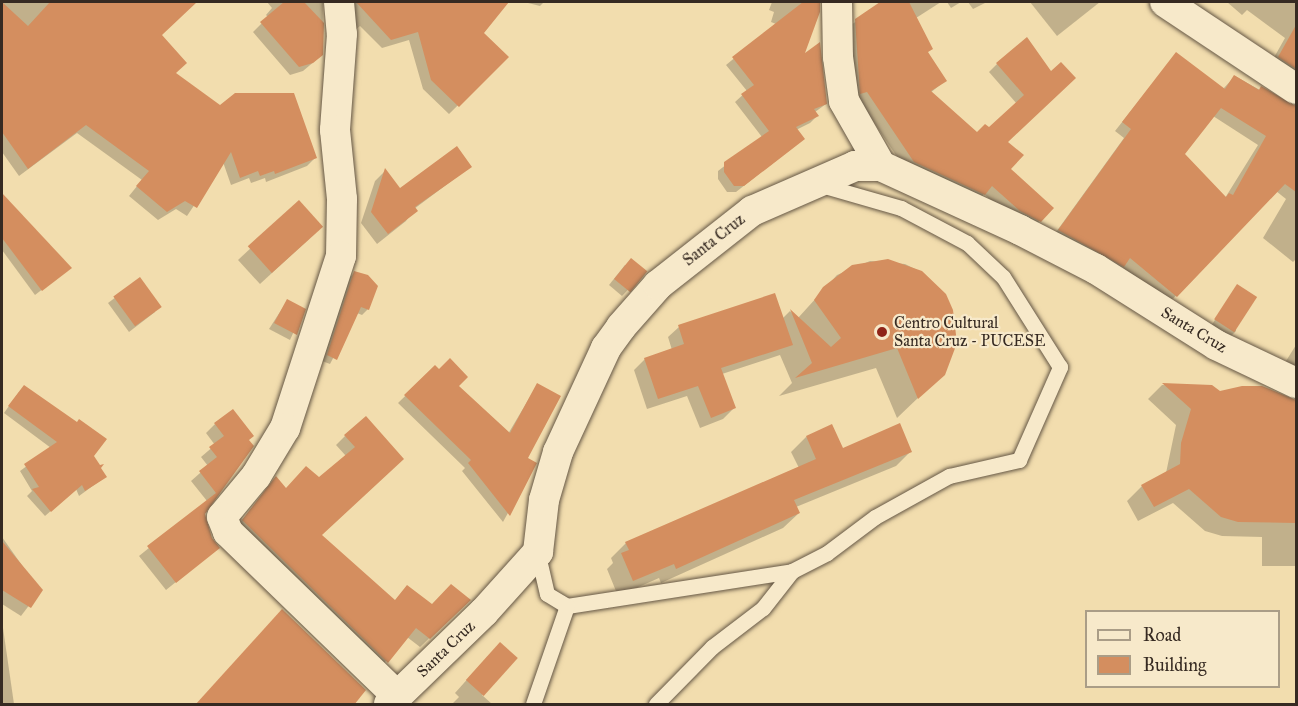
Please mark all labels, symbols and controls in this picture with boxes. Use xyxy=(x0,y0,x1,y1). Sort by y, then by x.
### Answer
street label: Santa Cruz xyxy=(679,210,749,270)
street label: Santa Cruz xyxy=(1158,303,1230,357)
place label: Centro Cultural Santa Cruz - PUCESE xyxy=(894,313,1045,351)
marker: Centro Cultural Santa Cruz - PUCESE xyxy=(875,325,889,339)
legend xyxy=(1085,610,1280,688)
street label: Santa Cruz xyxy=(413,617,479,681)
text: Road xyxy=(1143,624,1181,646)
text: Building xyxy=(1143,654,1206,676)

